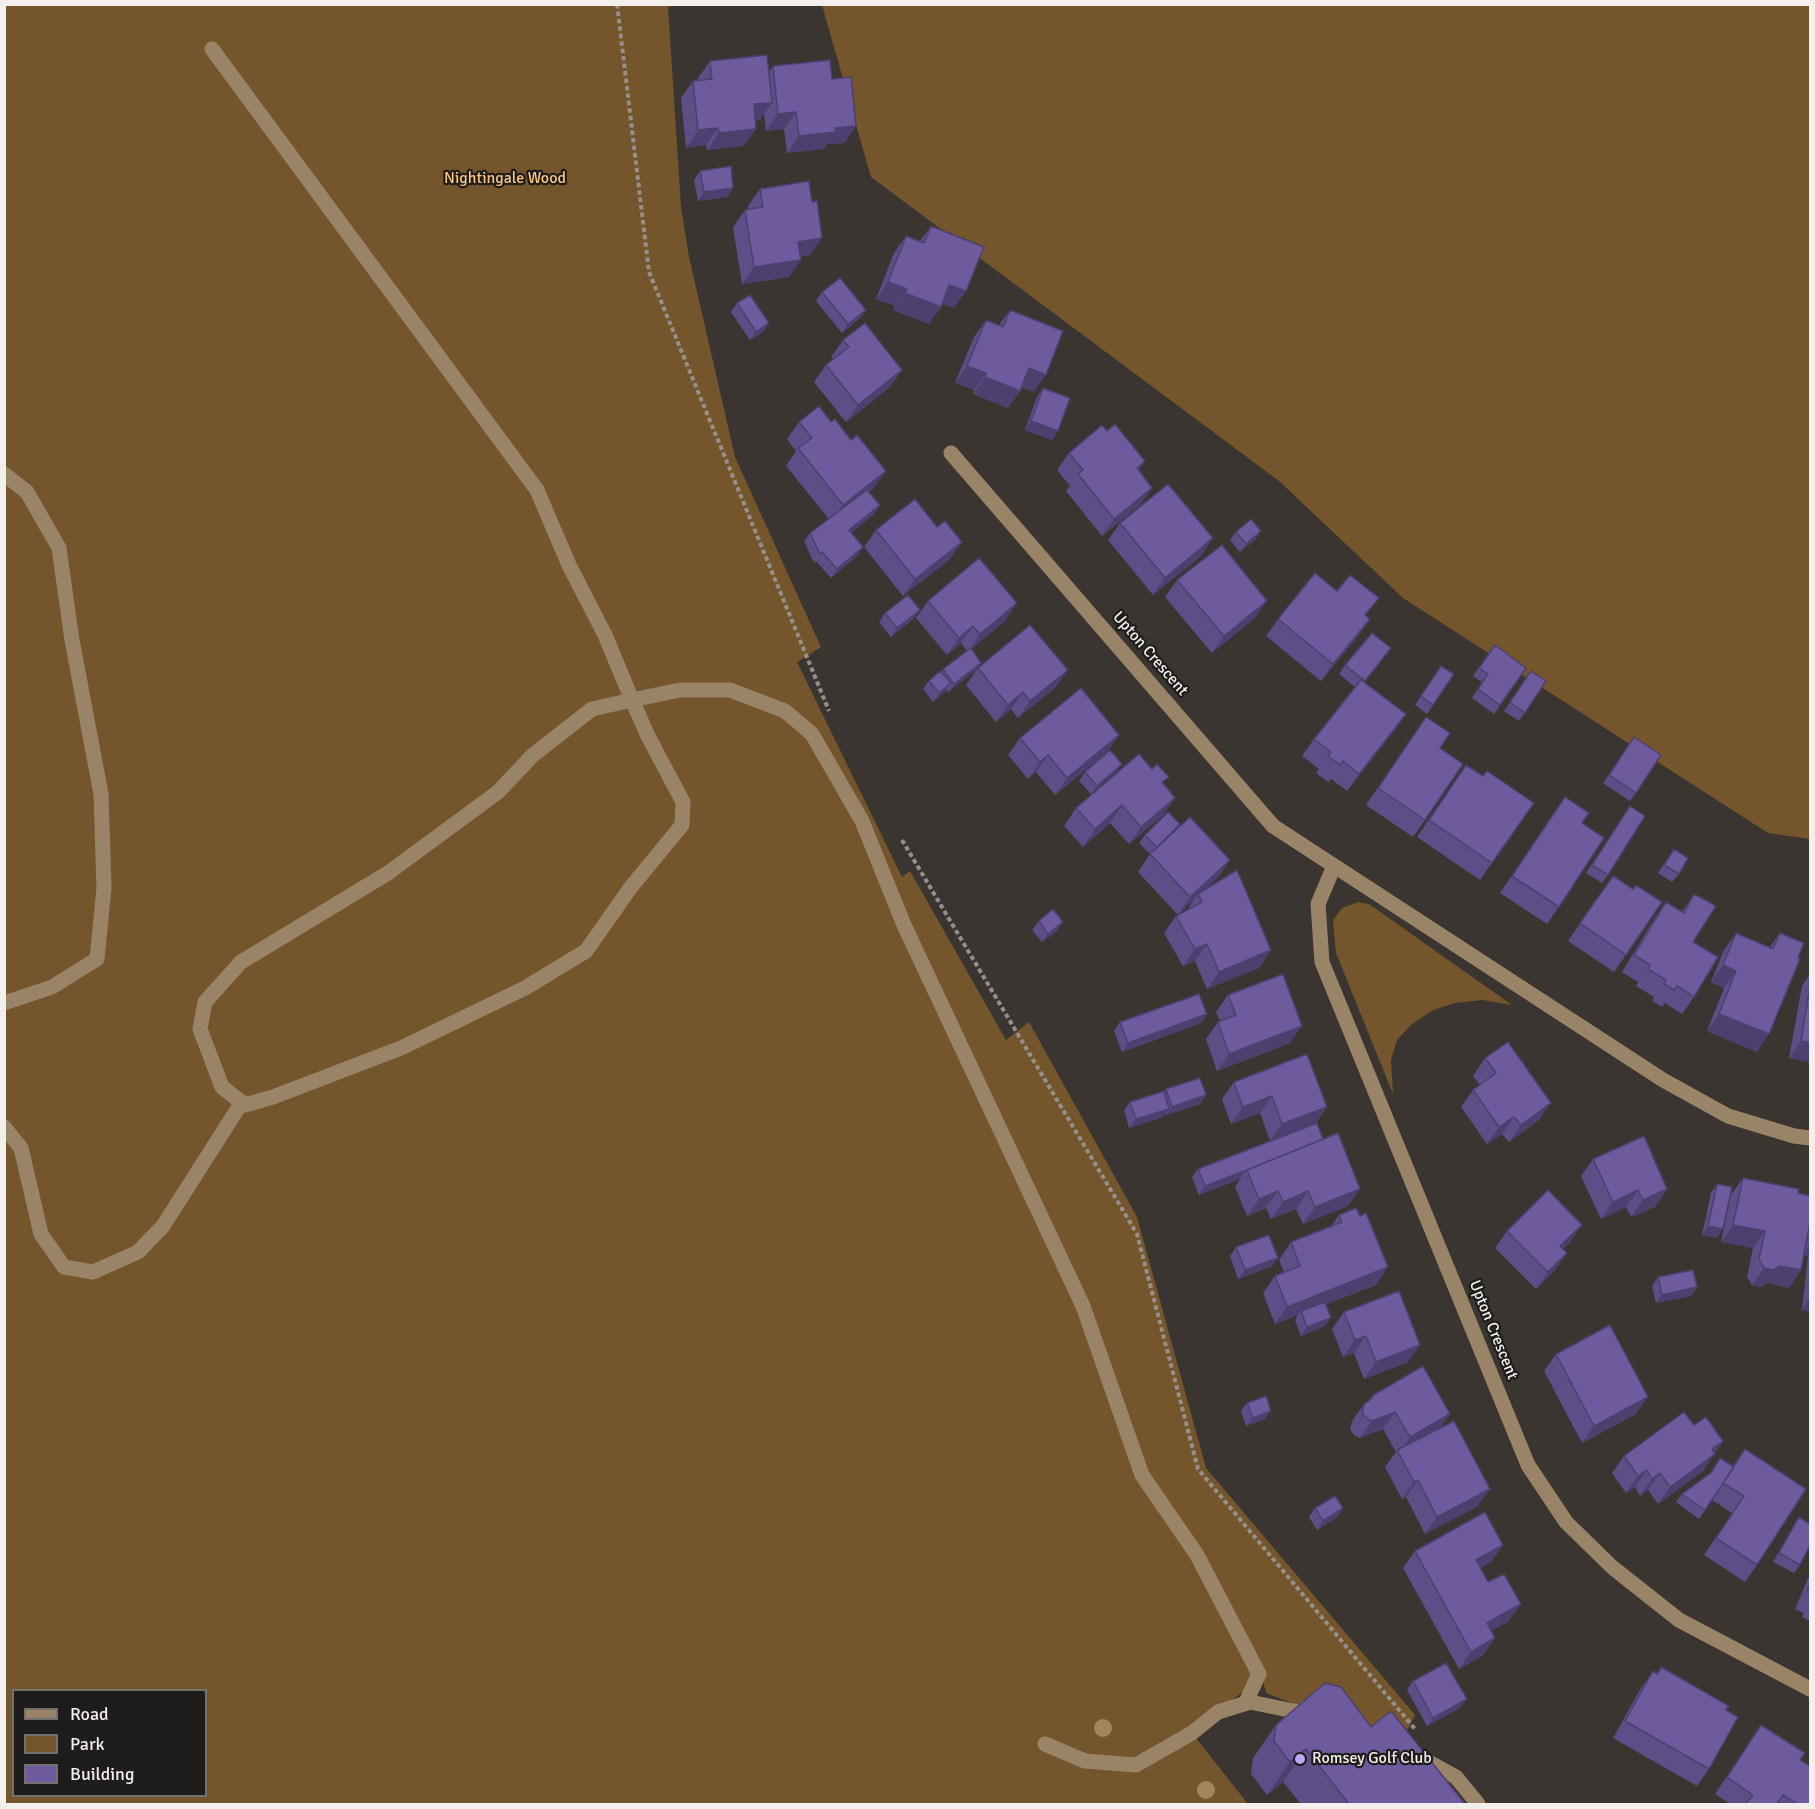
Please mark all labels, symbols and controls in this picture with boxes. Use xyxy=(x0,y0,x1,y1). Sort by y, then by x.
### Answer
park label: Nightingale Wood xyxy=(444,169,566,189)
street label: Upton Crescent xyxy=(1108,608,1192,700)
street label: Upton Crescent xyxy=(1464,1278,1522,1382)
legend xyxy=(12,1689,207,1797)
text: Road xyxy=(70,1703,109,1725)
text: Park xyxy=(70,1733,105,1755)
place label: Romsey Golf Club xyxy=(1312,1749,1432,1769)
marker: Romsey Golf Club xyxy=(1293,1752,1307,1766)
text: Building xyxy=(70,1763,134,1785)

